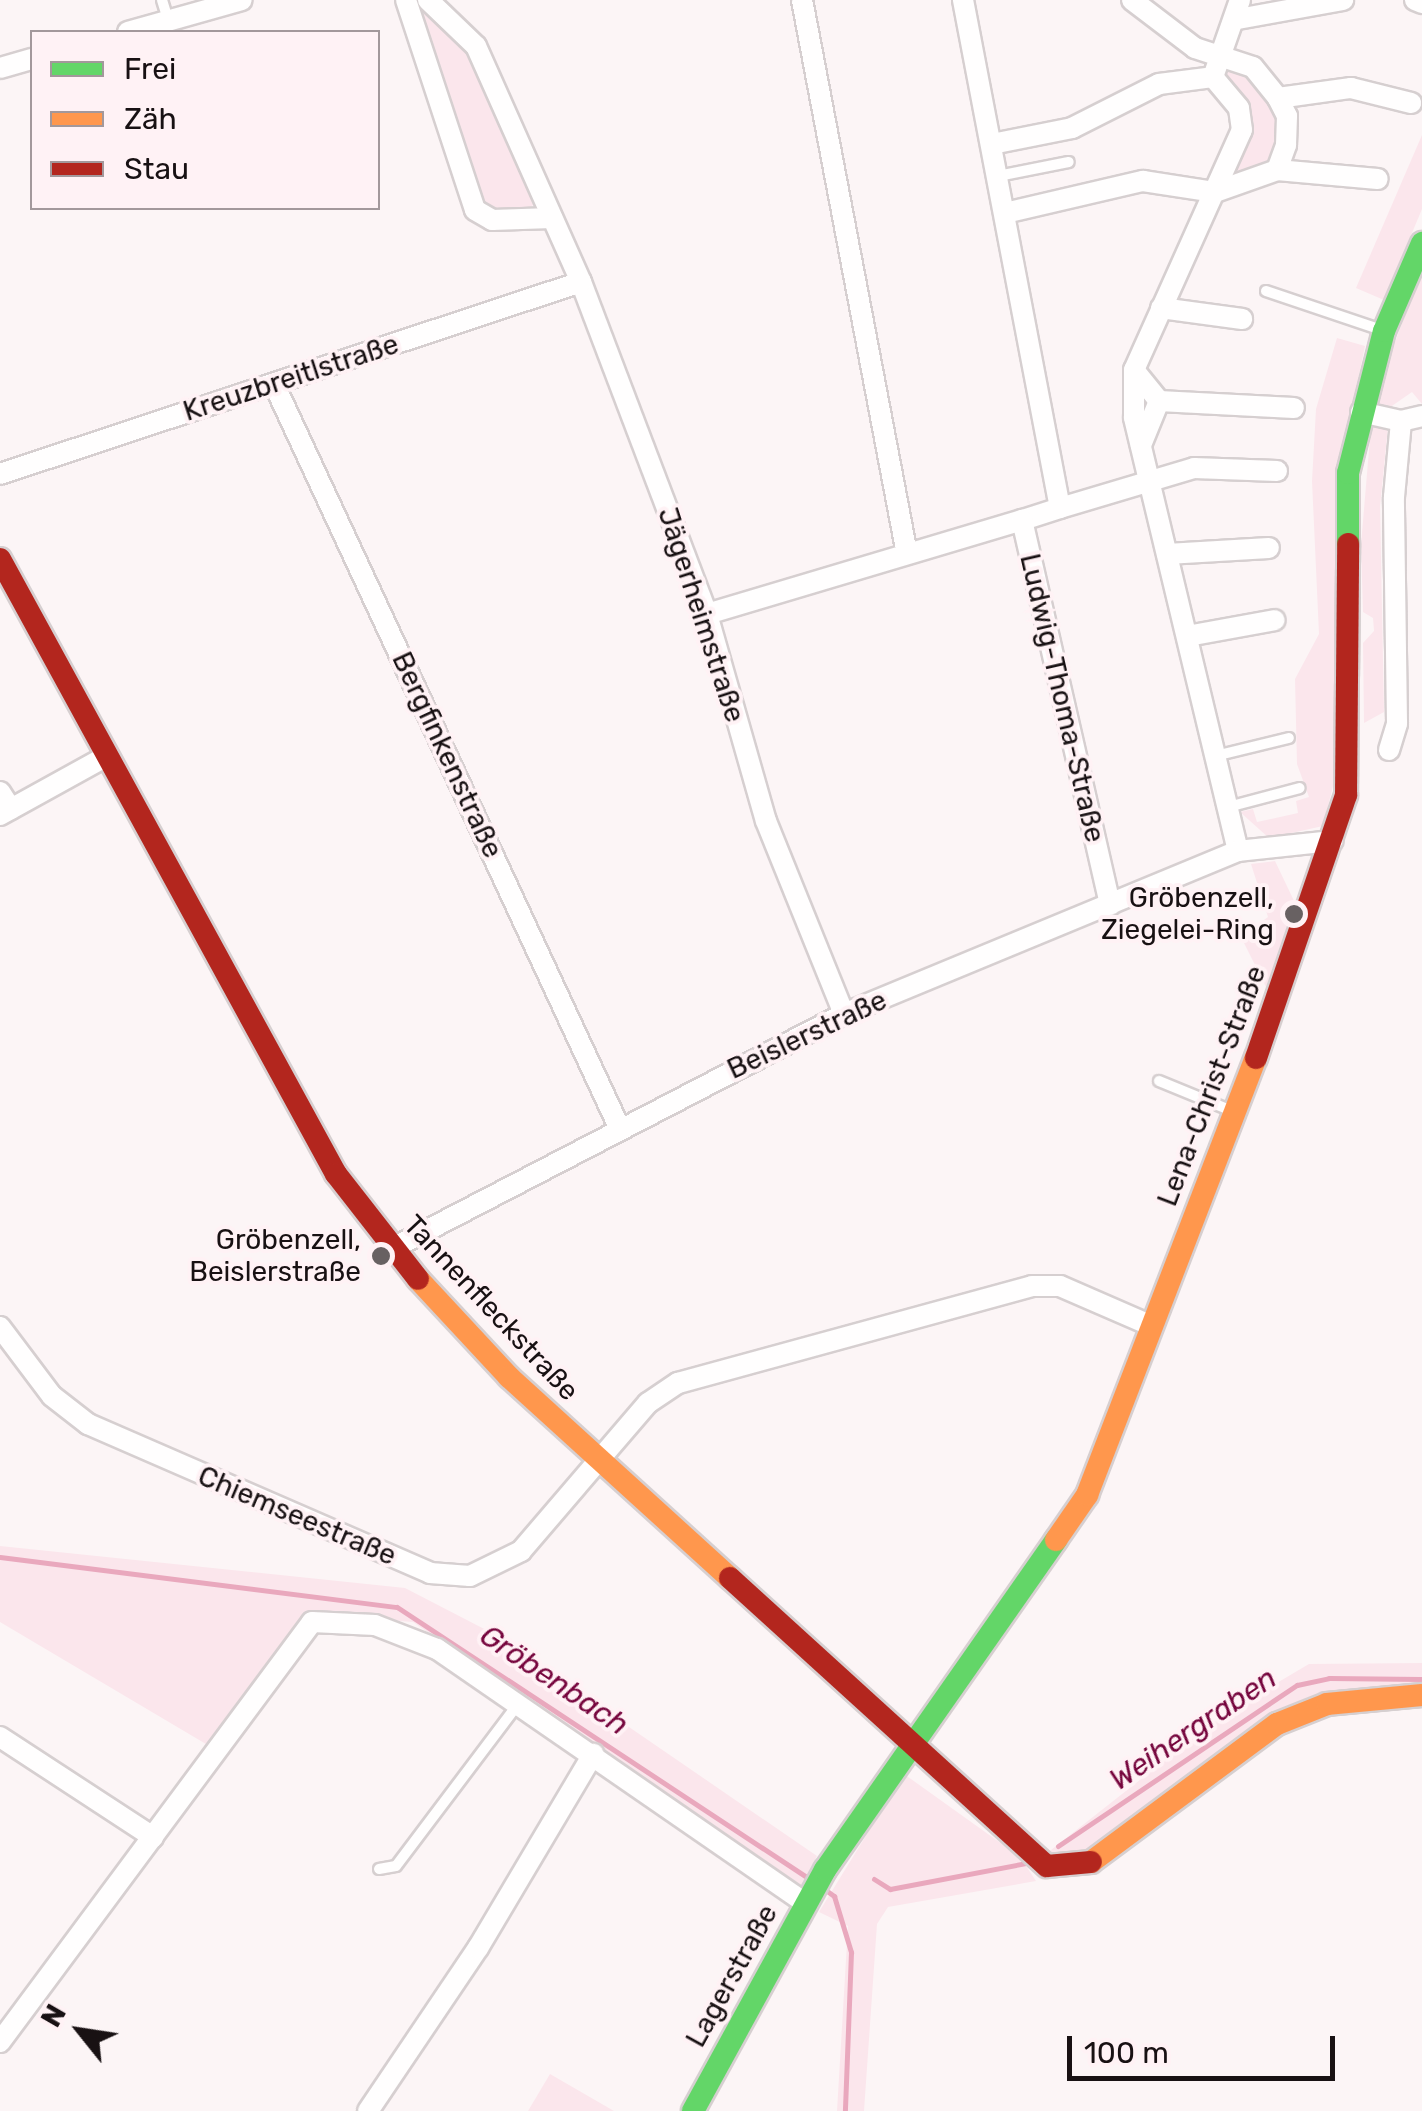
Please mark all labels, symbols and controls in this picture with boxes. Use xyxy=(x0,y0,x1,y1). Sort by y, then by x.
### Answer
legend xyxy=(30,30,380,210)
text: Frei xyxy=(124,51,176,87)
text: Zäh xyxy=(124,101,177,137)
text: Stau xyxy=(124,151,189,187)
street label: Kreuzbreitlstraße xyxy=(179,327,403,429)
street label: Jägerheimstraße xyxy=(650,503,752,727)
street label: Ludwig-Thoma-Straße xyxy=(1012,550,1112,846)
street label: Bergfinkenstraße xyxy=(385,647,509,863)
place label: Gröbenzell, Ziegelei-Ring xyxy=(1101,881,1274,947)
marker: Gröbenzell, Ziegelei-Ring xyxy=(1283,903,1305,925)
street label: Lena-Christ-Straße xyxy=(1151,961,1273,1211)
street label: Beislerstraße xyxy=(722,983,892,1087)
street label: Tannenfleckstraße xyxy=(397,1208,585,1408)
place label: Gröbenzell, Beislerstraße xyxy=(189,1223,361,1289)
marker: Gröbenzell, Beislerstraße xyxy=(370,1245,392,1267)
street label: Chiemseestraße xyxy=(193,1459,401,1573)
water label: Gröbenbach xyxy=(473,1617,635,1743)
water label: Weihergraben xyxy=(1103,1660,1283,1798)
street label: Lagerstraße xyxy=(679,1899,785,2053)
north arrow xyxy=(30,1981,130,2081)
text: N xyxy=(34,1999,73,2033)
scale bar xyxy=(1072,2016,1340,2078)
text: 100 m xyxy=(1084,2035,1169,2071)

